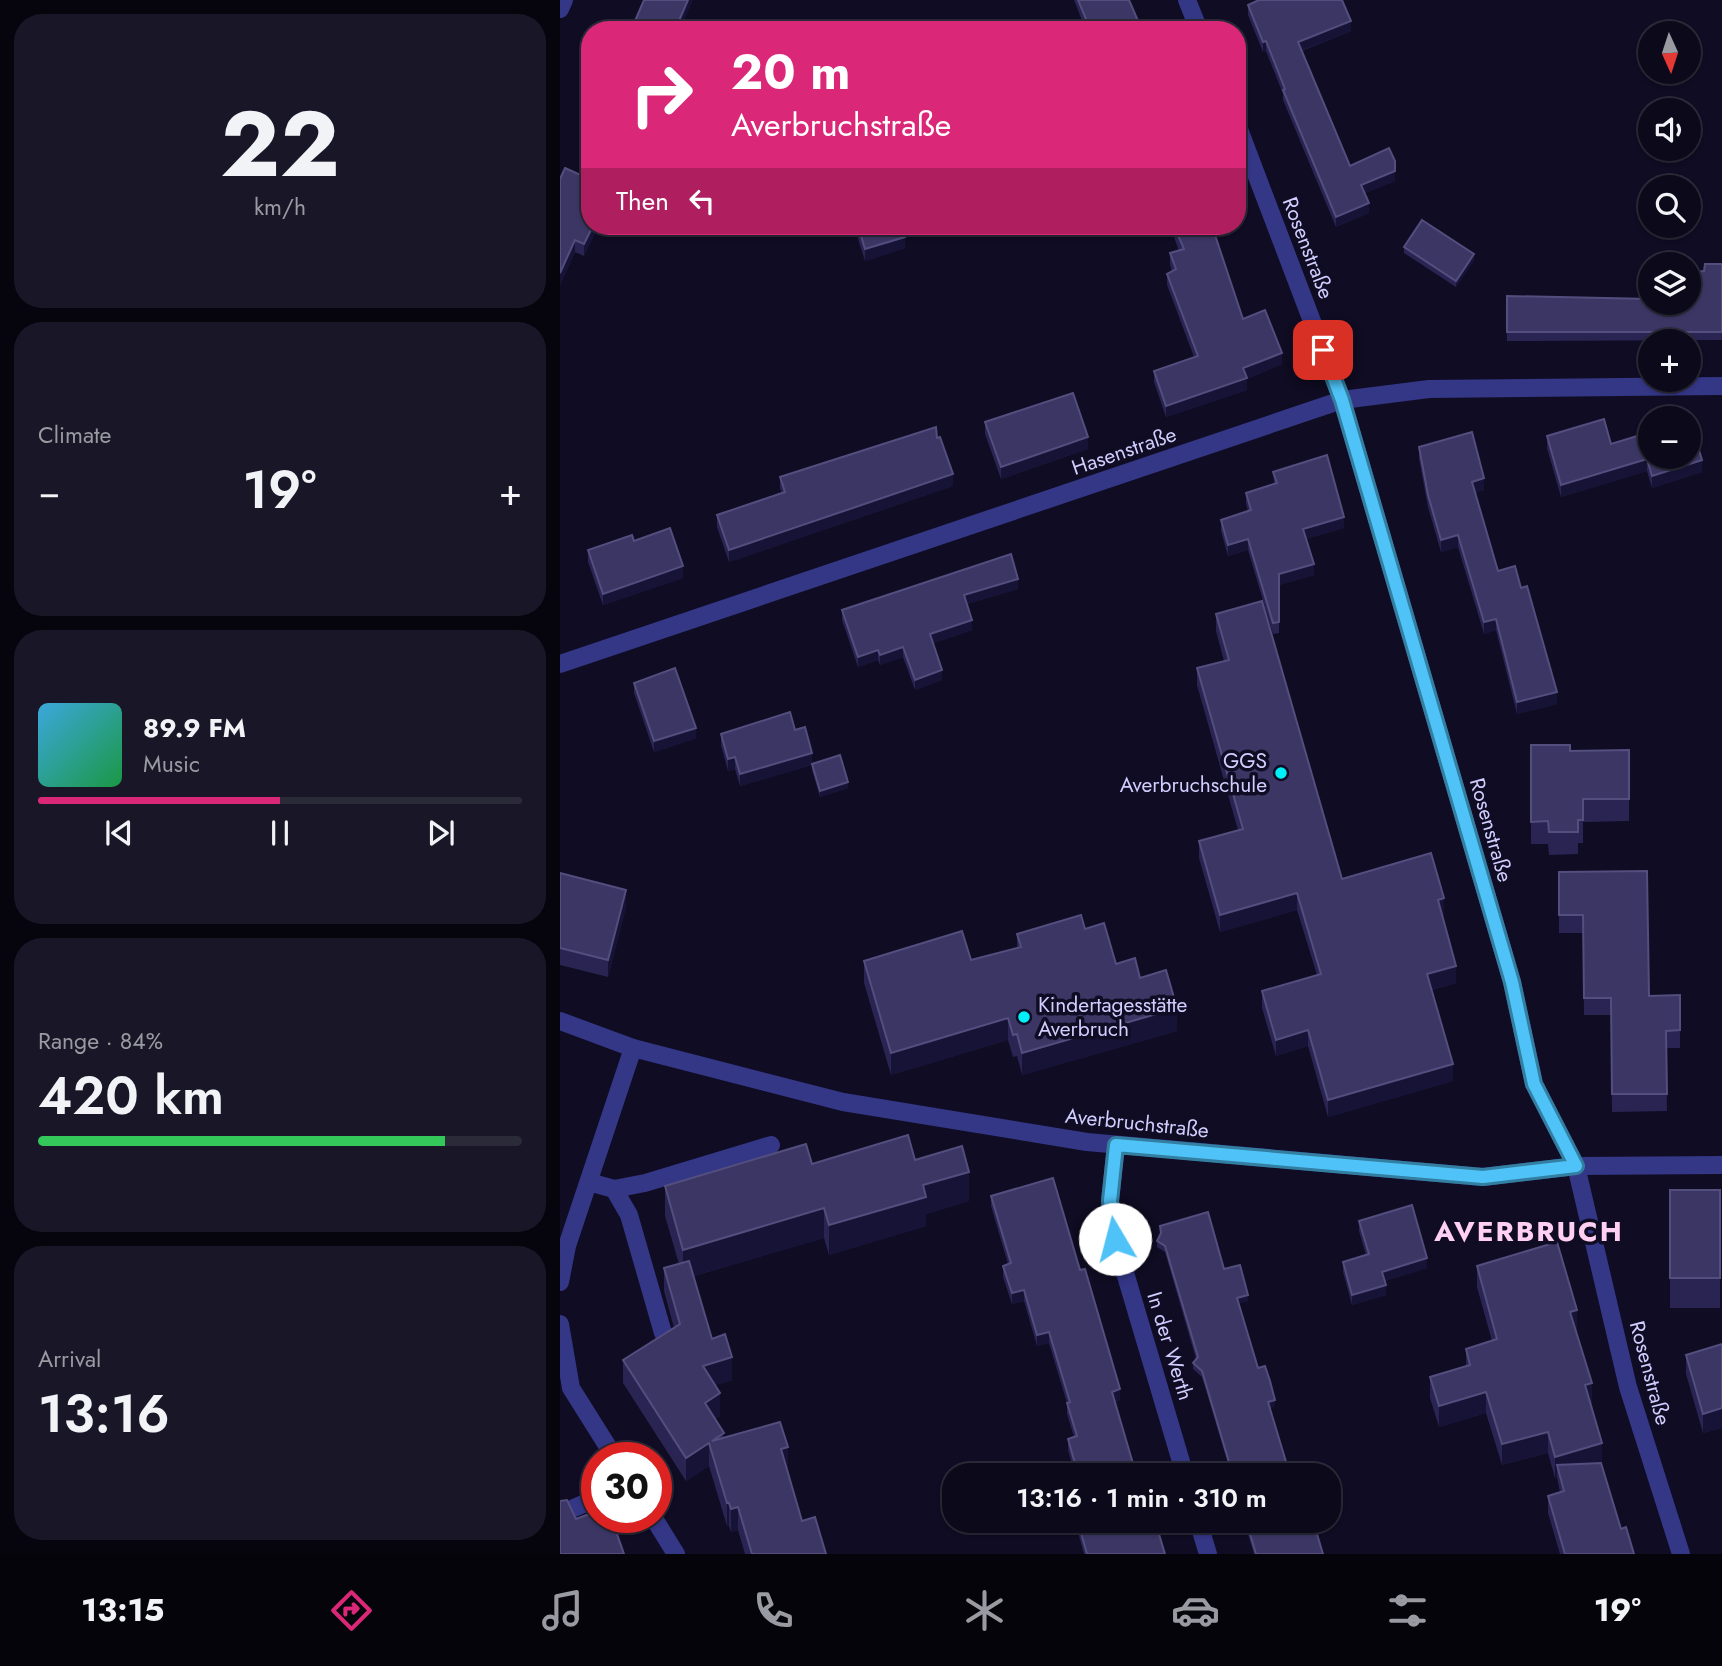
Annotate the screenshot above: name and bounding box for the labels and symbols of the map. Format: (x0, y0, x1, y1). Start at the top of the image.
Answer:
north arrow (1638, 21, 1701, 84)
street label: Rosenstraße (1275, 193, 1341, 304)
pin (1293, 320, 1353, 380)
street label: Hasenstraße (1068, 419, 1181, 483)
place label: GGS Averbruchschule (1120, 746, 1267, 800)
marker: GGS Averbruchschule (1273, 765, 1289, 781)
street label: Rosenstraße (1462, 774, 1520, 886)
place label: Kindertagesstätte Averbruch (1038, 990, 1187, 1044)
marker: Kindertagesstätte Averbruch (1016, 1009, 1032, 1025)
street label: Averbruchstraße (1064, 1101, 1211, 1145)
position arrow (1078, 1202, 1152, 1276)
district label: AVERBRUCH (1433, 1211, 1624, 1252)
street label: In der Werth (1139, 1288, 1201, 1404)
street label: Rosenstraße (1622, 1317, 1678, 1429)
speed limit sign: 30 (581, 1442, 672, 1533)

